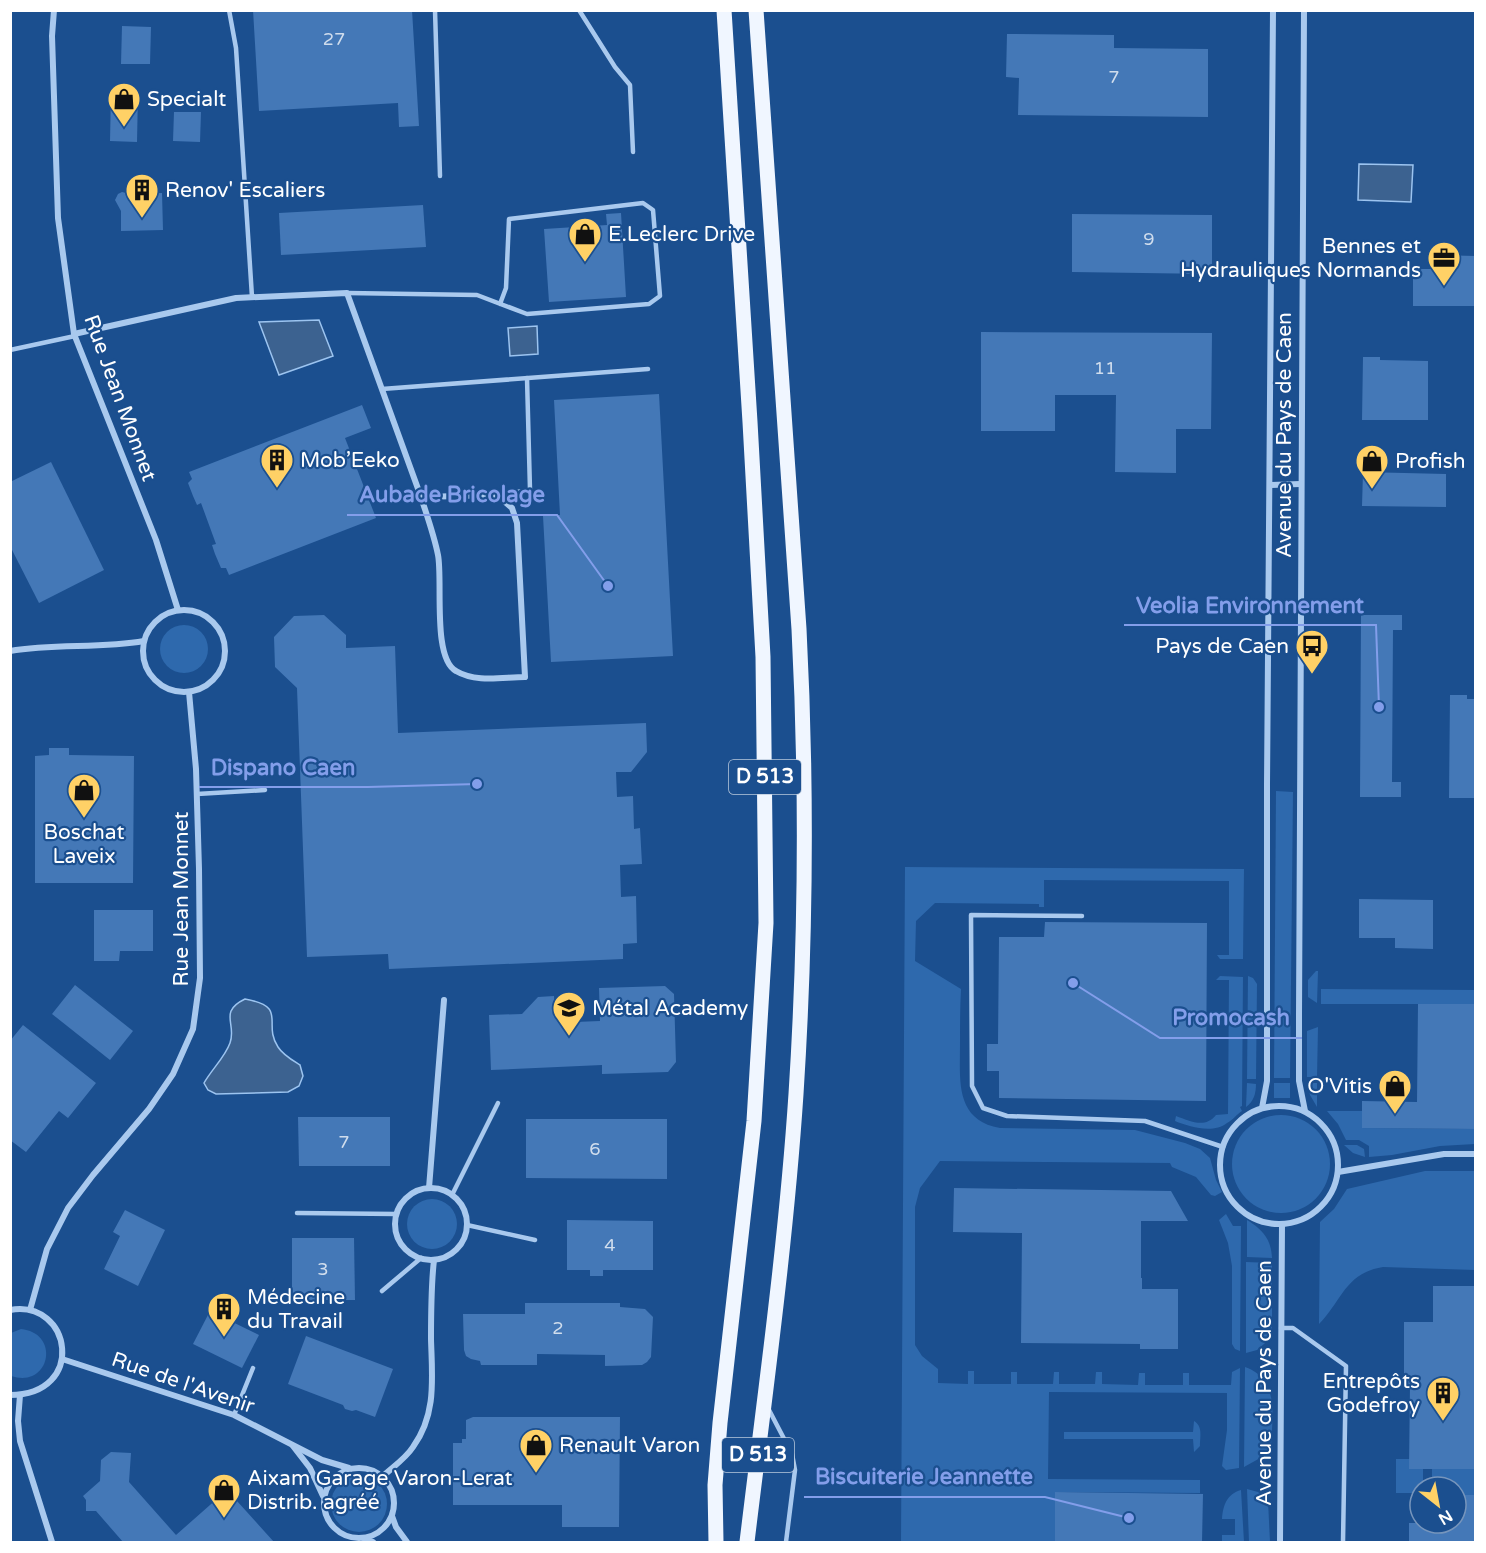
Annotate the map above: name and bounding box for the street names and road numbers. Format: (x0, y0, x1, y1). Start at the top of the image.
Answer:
street label: Rue Jean Monnet (78, 311, 162, 485)
street label: Avenue du Pays de Caen (1272, 312, 1297, 558)
road number: D 513 (729, 760, 801, 794)
street label: Rue Jean Monnet (169, 811, 194, 987)
street label: Avenue du Pays de Caen (1252, 1260, 1277, 1506)
street label: Rue de l'Avenir (108, 1347, 258, 1419)
road number: D 513 (722, 1438, 794, 1472)

